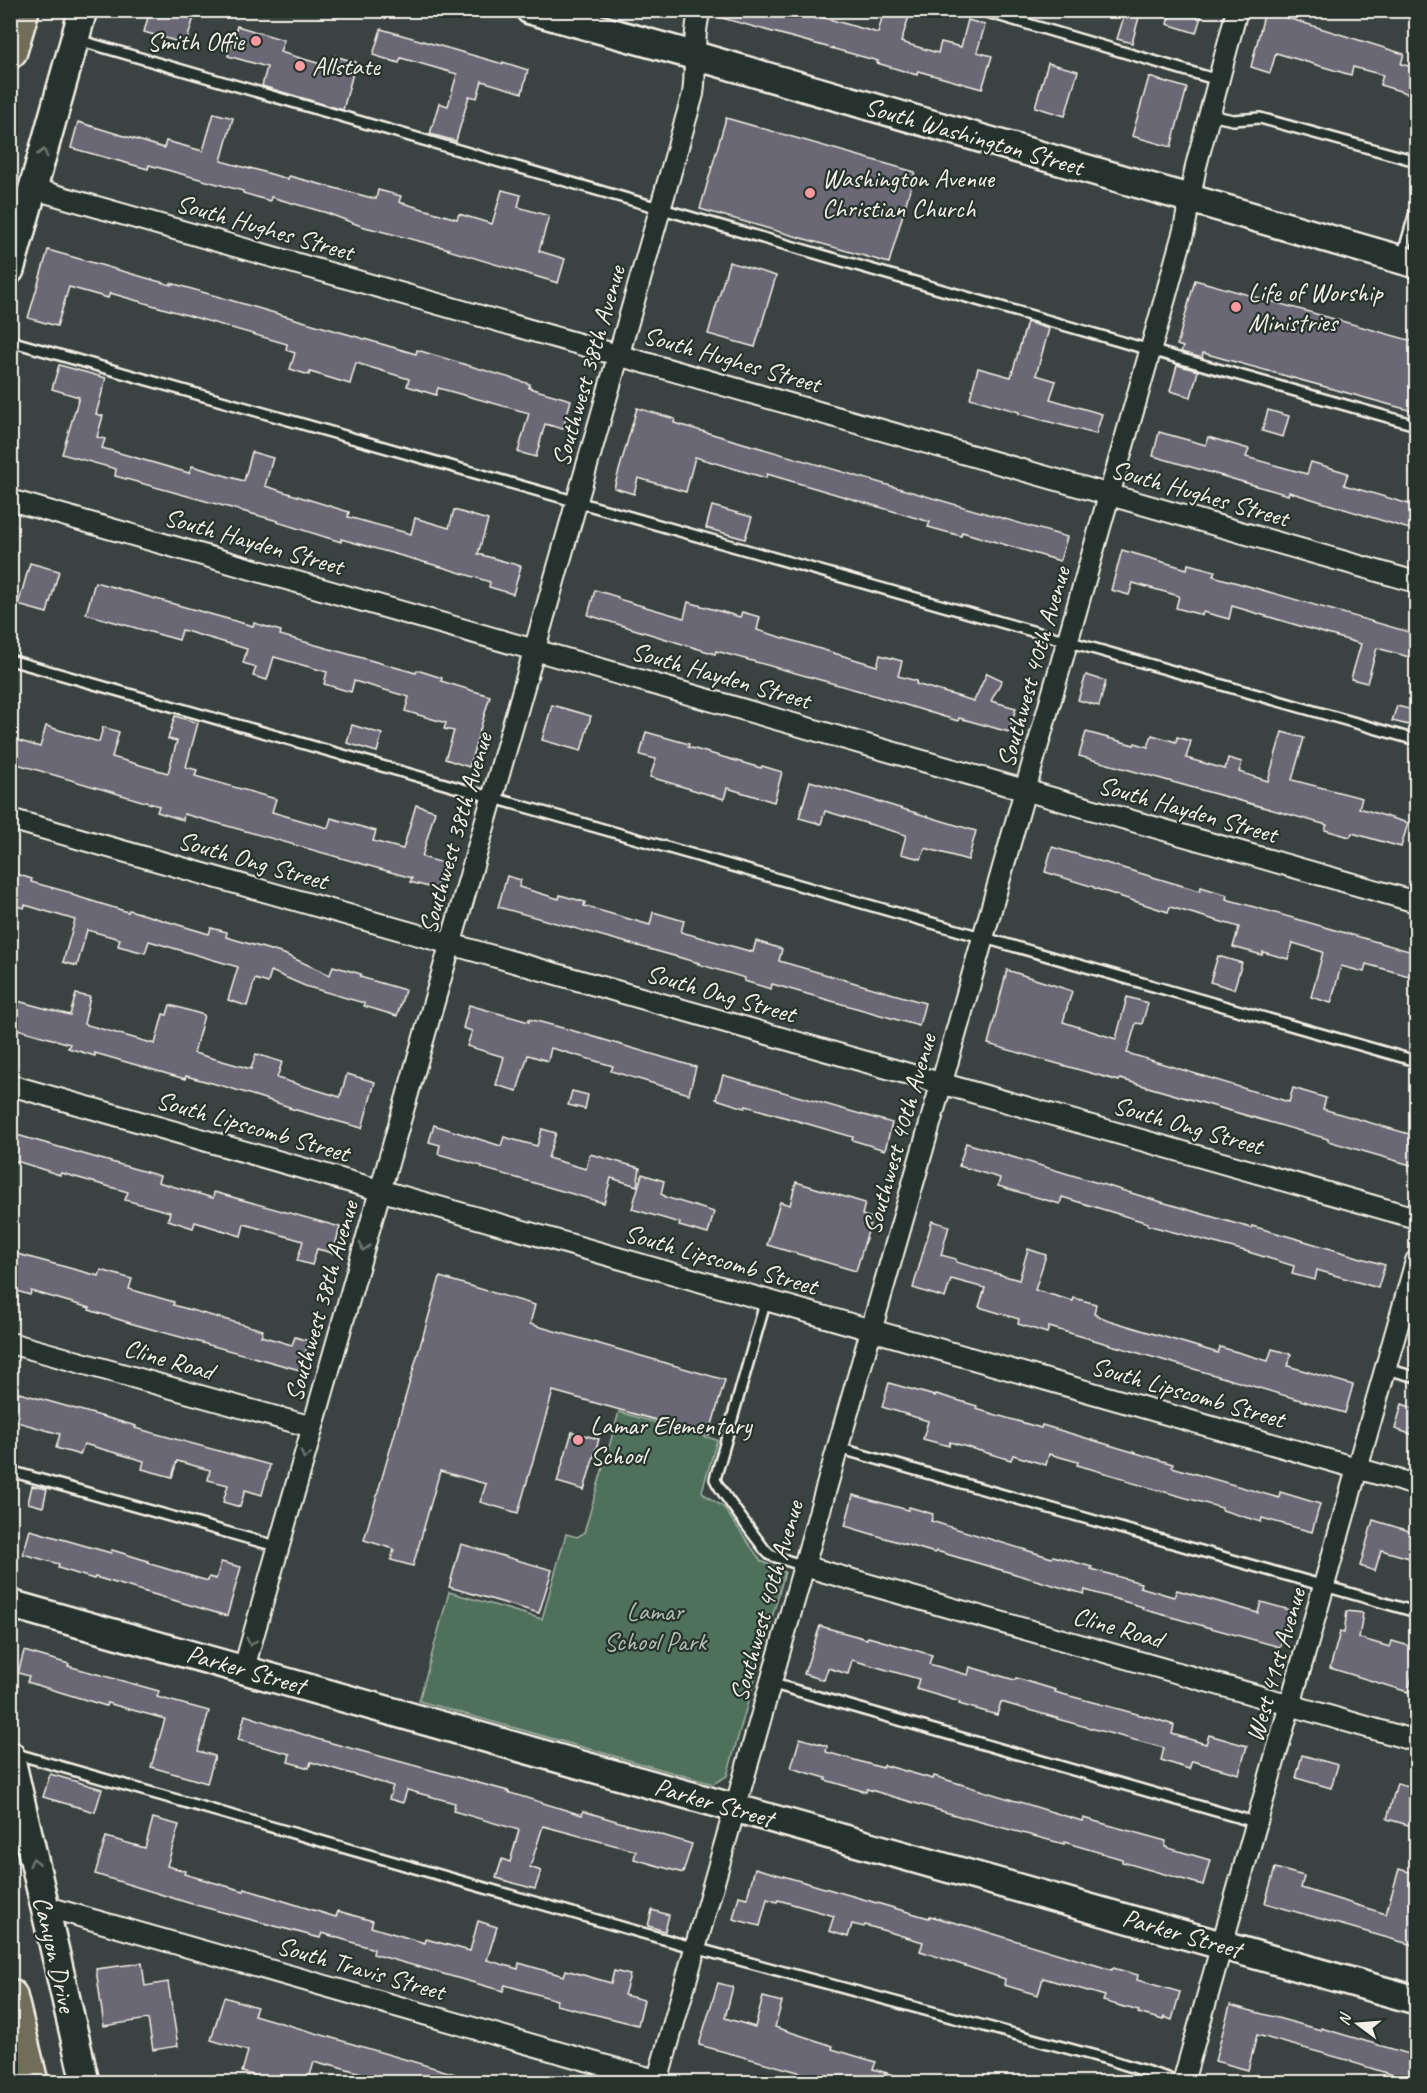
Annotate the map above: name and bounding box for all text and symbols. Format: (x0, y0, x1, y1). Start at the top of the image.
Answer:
place label: Smith Offie (147, 25, 246, 58)
marker: Smith Offie (249, 34, 263, 48)
place label: Allstate (312, 50, 381, 83)
marker: Allstate (293, 59, 307, 73)
street label: South Washington Street (861, 89, 1089, 184)
one-way arrow (36, 148, 49, 158)
place label: Washington Avenue Christian Church (822, 162, 996, 225)
street label: South Hughes Street (172, 186, 360, 269)
marker: Washington Avenue Christian Church (803, 186, 817, 200)
street label: Southwest 38th Avenue (544, 261, 633, 470)
place label: Life of Worship Ministries (1248, 276, 1385, 339)
marker: Life of Worship Ministries (1229, 300, 1243, 314)
street label: South Hughes Street (639, 318, 827, 401)
street label: South Hughes Street (1107, 452, 1295, 535)
street label: South Hayden Street (160, 500, 350, 583)
street label: Southwest 40th Avenue (989, 562, 1078, 771)
street label: South Hayden Street (627, 634, 817, 717)
street label: Southwest 38th Avenue (411, 728, 500, 937)
street label: South Hayden Street (1094, 768, 1284, 851)
street label: South Ong Street (174, 823, 334, 898)
street label: South Ong Street (642, 956, 802, 1031)
street label: Southwest 40th Avenue (855, 1029, 944, 1238)
street label: South Lipscomb Street (153, 1083, 355, 1170)
street label: South Ong Street (1109, 1088, 1269, 1163)
street label: Southwest 38th Avenue (277, 1196, 366, 1405)
street label: South Lipscomb Street (621, 1216, 823, 1303)
one-way arrow (359, 1241, 371, 1252)
street label: Cline Road (120, 1331, 221, 1389)
street label: South Lipscomb Street (1088, 1349, 1290, 1436)
place label: Lamar Elementary School (590, 1409, 754, 1472)
marker: Lamar Elementary School (571, 1433, 585, 1447)
one-way arrow (300, 1449, 312, 1459)
street label: Southwest 40th Avenue (722, 1496, 811, 1705)
street label: West 41st Avenue (1238, 1583, 1314, 1746)
park label: Lamar School Park (604, 1595, 708, 1658)
street label: Cline Road (1069, 1599, 1170, 1657)
one-way arrow (246, 1636, 258, 1647)
street label: Parker Street (183, 1637, 312, 1703)
street label: Parker Street (651, 1770, 780, 1836)
one-way arrow (28, 1857, 41, 1867)
street label: Canyon Drive (25, 1893, 84, 2018)
street label: Parker Street (1119, 1901, 1248, 1967)
street label: South Travis Street (273, 1929, 451, 2009)
north arrow (1328, 1994, 1388, 2054)
text: N (1334, 2010, 1356, 2028)

